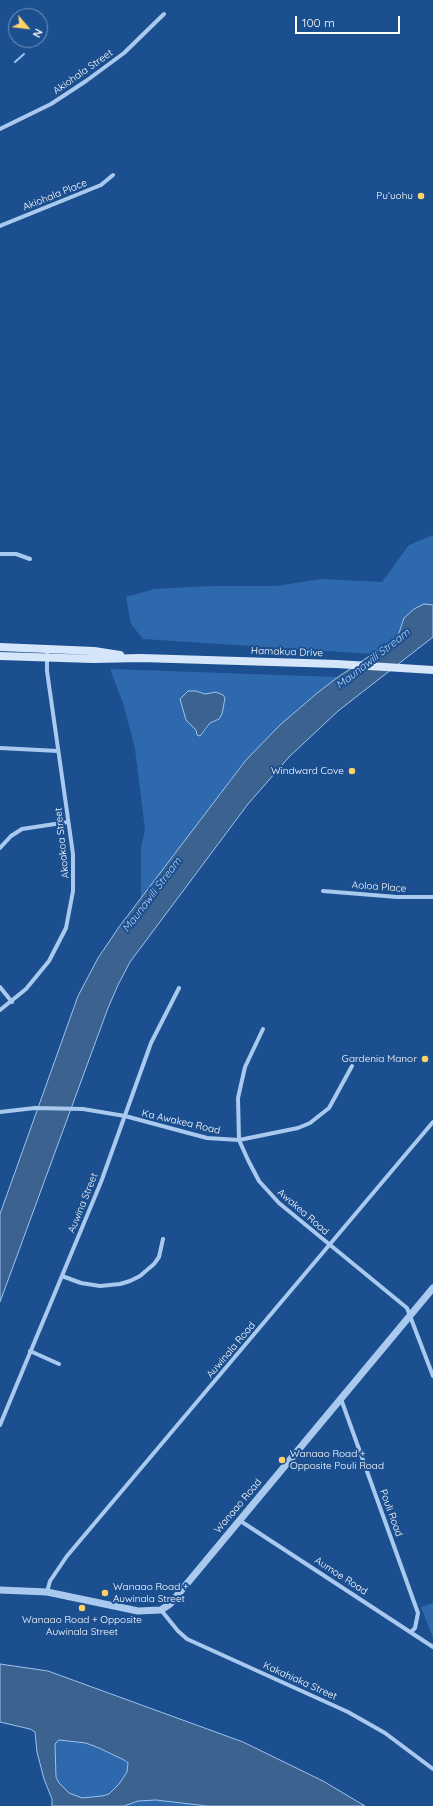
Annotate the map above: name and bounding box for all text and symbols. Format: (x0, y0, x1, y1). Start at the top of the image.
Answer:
north arrow (8, 8, 48, 48)
scale bar (297, 8, 402, 34)
text: 100 m (302, 15, 335, 30)
text: N (30, 26, 46, 40)
street label: Akiohala Street (51, 47, 115, 97)
street label: Akiohala Place (21, 177, 89, 213)
place label: Puʻuohu (376, 190, 413, 202)
marker: Puʻuohu (416, 191, 426, 201)
water label: Maunawili Stream (333, 626, 413, 692)
street label: Hamakua Drive (251, 645, 323, 659)
place label: Windward Cove (271, 765, 344, 777)
marker: Windward Cove (347, 766, 357, 776)
street label: Akoakoa Street (52, 807, 72, 879)
water label: Maunawili Stream (120, 855, 184, 935)
street label: Aoloa Place (351, 879, 407, 895)
place label: Gardenia Manor (342, 1053, 417, 1065)
marker: Gardenia Manor (420, 1054, 430, 1064)
street label: Ka Awakea Road (141, 1107, 221, 1137)
street label: Auwina Street (66, 1171, 100, 1235)
street label: Awakea Road (275, 1186, 331, 1238)
street label: Auwinala Road (204, 1320, 258, 1380)
place label: Wanaao Road + Opposite Pouli Road (290, 1448, 384, 1472)
marker: Wanaao Road + Opposite Pouli Road (277, 1455, 287, 1465)
street label: Wanaao Road (212, 1476, 264, 1536)
street label: Pouli Road (377, 1488, 405, 1538)
street label: Aumoe Road (312, 1555, 370, 1597)
place label: Wanaao Road + Auwinala Street (113, 1581, 189, 1604)
marker: Wanaao Road + Auwinala Street (100, 1588, 110, 1598)
marker: Wanaao Road + Opposite Auwinala Street (77, 1603, 87, 1613)
place label: Wanaao Road + Opposite Auwinala Street (22, 1614, 142, 1638)
street label: Kakahiaka Street (261, 1659, 339, 1703)

